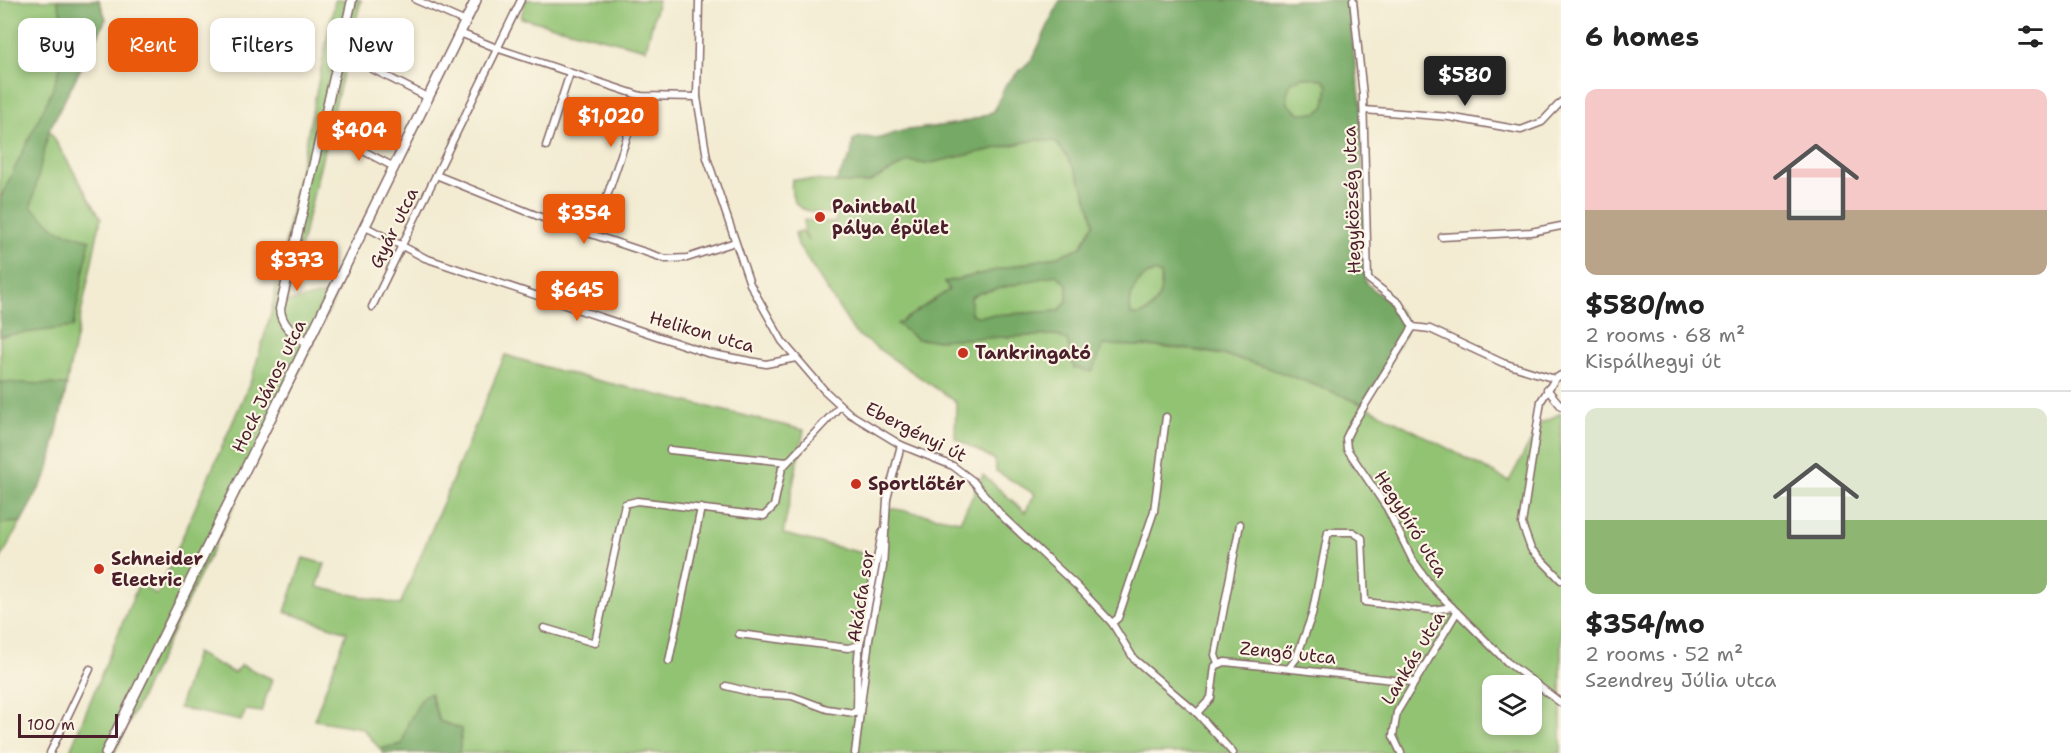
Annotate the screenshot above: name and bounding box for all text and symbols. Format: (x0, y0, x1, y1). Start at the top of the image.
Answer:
chip: Buy (18, 18, 96, 72)
chip: Rent (108, 18, 198, 72)
chip: Filters (210, 18, 315, 72)
chip: New (327, 18, 414, 72)
text: 6 homes (1585, 19, 1699, 54)
icon: filters (2014, 20, 2047, 53)
pin: $580 (1429, 56, 1501, 107)
text: $580 (1438, 62, 1492, 88)
pin: $1,020 (562, 97, 660, 148)
text: $1,020 (577, 103, 645, 129)
pin: $404 (323, 111, 395, 162)
text: $404 (331, 117, 387, 143)
street label: Hegyközség utca (1337, 126, 1367, 274)
icon: home (1762, 128, 1870, 236)
street label: Gyár utca (364, 184, 424, 272)
pin: $354 (548, 194, 620, 245)
place label: Paintball pálya épület (832, 195, 949, 240)
text: $354 (557, 200, 611, 226)
marker: Paintball pálya épület (813, 210, 827, 224)
pin: $373 (261, 241, 333, 292)
text: $373 (270, 247, 324, 273)
pin: $645 (541, 271, 613, 322)
text: $645 (550, 277, 604, 303)
text: $580/mo (1585, 287, 1705, 322)
street label: Helikon utca (647, 306, 757, 358)
street label: Hock János utca (226, 315, 312, 457)
text: 2 rooms · 68 m² (1585, 322, 1745, 348)
place label: Tankringató (975, 341, 1091, 365)
marker: Tankringató (956, 346, 970, 360)
text: Kispálhegyi út (1585, 348, 1722, 374)
street label: Ebergényi út (861, 396, 971, 468)
icon: home (1762, 447, 1870, 555)
street label: Hegybíró utca (1369, 466, 1453, 582)
place label: Sportlőtér (868, 472, 966, 496)
marker: Sportlőtér (849, 477, 863, 491)
place label: Schneider Electric (111, 547, 203, 592)
street label: Akácfa sor (842, 548, 880, 644)
marker: Schneider Electric (92, 562, 106, 576)
text: $354/mo (1585, 606, 1705, 641)
street label: Lankás utca (1376, 607, 1450, 709)
street label: Zengő utca (1239, 636, 1337, 670)
text: 2 rooms · 52 m² (1585, 641, 1743, 667)
text: Szendrey Júlia utca (1585, 667, 1776, 693)
map controls (1482, 675, 1542, 735)
button: layers (1482, 675, 1542, 735)
scale bar (18, 711, 118, 738)
text: 100 m (27, 714, 75, 735)

